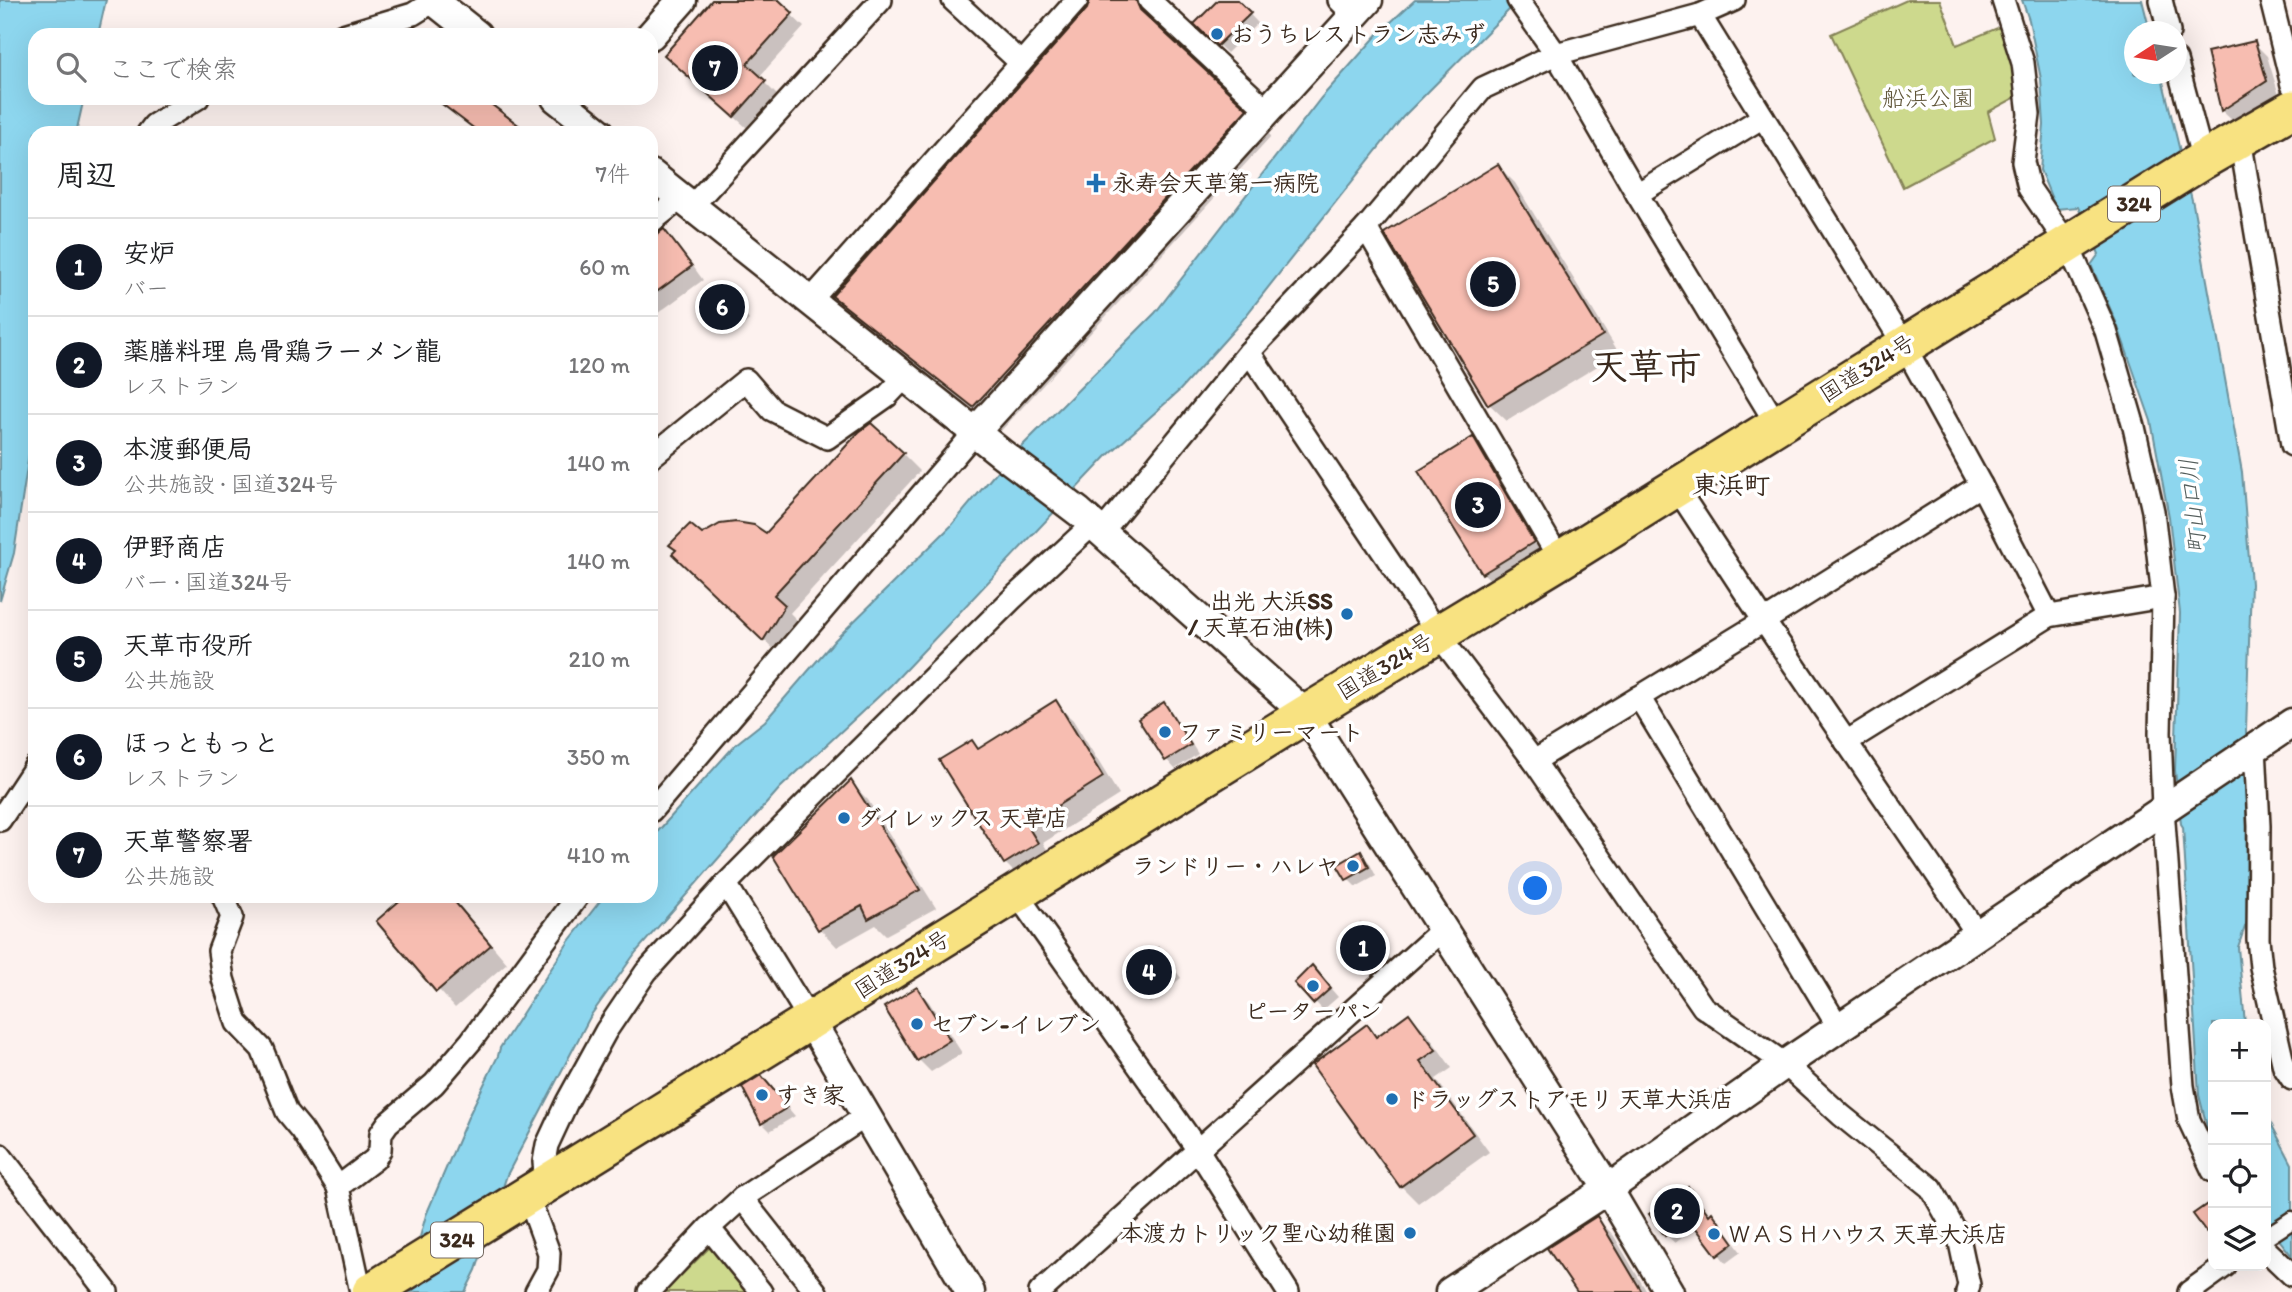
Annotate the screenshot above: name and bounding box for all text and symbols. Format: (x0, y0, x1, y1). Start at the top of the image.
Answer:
place label: おうちレストラン志みず (1231, 20, 1485, 48)
north arrow (2124, 21, 2187, 84)
marker: おうちレストラン志みず (1209, 26, 1225, 42)
search box (28, 28, 658, 105)
pin: 7 (692, 42, 738, 94)
icon: search (52, 48, 90, 86)
text: ここで検索 (108, 53, 238, 85)
park label: 船浜公園 (1882, 84, 1974, 112)
text: 周辺 (56, 156, 116, 193)
text: 7件 (596, 160, 630, 188)
place label: 永寿会天草第一病院 (1112, 169, 1319, 197)
marker: 永寿会天草第一病院 (1086, 173, 1106, 193)
road number: 324 (2108, 186, 2160, 222)
text: 安炉 (123, 237, 175, 269)
text: 1 (74, 253, 84, 281)
text: 60 m (579, 253, 630, 281)
pin: 5 (1470, 258, 1516, 310)
text: バー (123, 274, 169, 302)
pin: 6 (699, 281, 745, 333)
street label: 国道324号 (1814, 328, 1920, 408)
text: 薬膳料理 烏骨鶏ラーメン龍 (123, 335, 441, 367)
district label: 天草市 (1591, 344, 1702, 388)
text: 2 (73, 351, 85, 379)
text: 120 m (569, 351, 630, 379)
text: レストラン (123, 372, 240, 400)
text: 本渡郵便局 (123, 433, 253, 465)
text: 3 (73, 449, 85, 477)
text: 140 m (567, 449, 630, 477)
water label: 町山口川 (2173, 457, 2212, 555)
district label: 東浜町 (1692, 469, 1770, 501)
text: 公共施設 · 国道324号 (123, 470, 338, 498)
pin: 3 (1455, 479, 1501, 531)
text: 伊野商店 (123, 531, 227, 563)
text: 4 (72, 547, 86, 575)
text: 140 m (567, 547, 630, 575)
text: バー · 国道324号 (123, 568, 292, 596)
place label: 出光 大浜SS / 天草石油(株) (1187, 587, 1333, 641)
marker: 出光 大浜SS / 天草石油(株) (1339, 606, 1355, 622)
street label: 国道324号 (1332, 626, 1438, 706)
text: 天草市役所 (123, 629, 253, 661)
text: 5 (73, 645, 85, 673)
text: 210 m (569, 645, 630, 673)
text: 公共施設 (123, 666, 215, 694)
place label: ファミリーマート (1179, 718, 1364, 746)
marker: ファミリーマート (1157, 724, 1173, 740)
text: ほっともっと (123, 727, 279, 759)
text: 6 (73, 743, 85, 771)
text: 350 m (567, 743, 630, 771)
text: レストラン (123, 764, 240, 792)
place label: ダイレックス 天草店 (858, 804, 1068, 832)
marker: ダイレックス 天草店 (836, 810, 852, 826)
text: 天草警察署 (123, 825, 253, 857)
text: 7 (73, 841, 85, 869)
text: 410 m (567, 841, 630, 869)
place label: ランドリー・ハレヤ (1132, 852, 1339, 880)
marker: ランドリー・ハレヤ (1345, 858, 1361, 874)
text: 公共施設 (123, 862, 215, 890)
your location (1518, 871, 1552, 905)
pin: 1 (1340, 922, 1386, 974)
street label: 国道324号 (849, 924, 955, 1004)
pin: 4 (1126, 946, 1172, 998)
marker: ピーターパン (1305, 978, 1321, 994)
place label: ピーターパン (1244, 997, 1382, 1025)
place label: セブン-イレブン (931, 1010, 1101, 1038)
marker: セブン-イレブン (909, 1016, 925, 1032)
map controls (2208, 1019, 2271, 1271)
button: + (2208, 1019, 2271, 1082)
place label: すき家 (776, 1081, 845, 1109)
button: − (2208, 1082, 2271, 1145)
place label: ドラッグストアモリ 天草大浜店 (1406, 1085, 1734, 1113)
marker: すき家 (754, 1087, 770, 1103)
marker: ドラッグストアモリ 天草大浜店 (1384, 1091, 1400, 1107)
button: locate (2208, 1145, 2271, 1208)
pin: 2 (1654, 1185, 1700, 1237)
button: layers (2208, 1208, 2271, 1271)
place label: 本渡カトリック聖心幼稚園 (1120, 1219, 1396, 1247)
place label: ＷＡＳＨハウス 天草大浜店 (1728, 1220, 2008, 1248)
road number: 324 (431, 1222, 483, 1258)
marker: 本渡カトリック聖心幼稚園 (1402, 1225, 1418, 1241)
marker: ＷＡＳＨハウス 天草大浜店 (1706, 1226, 1722, 1242)

